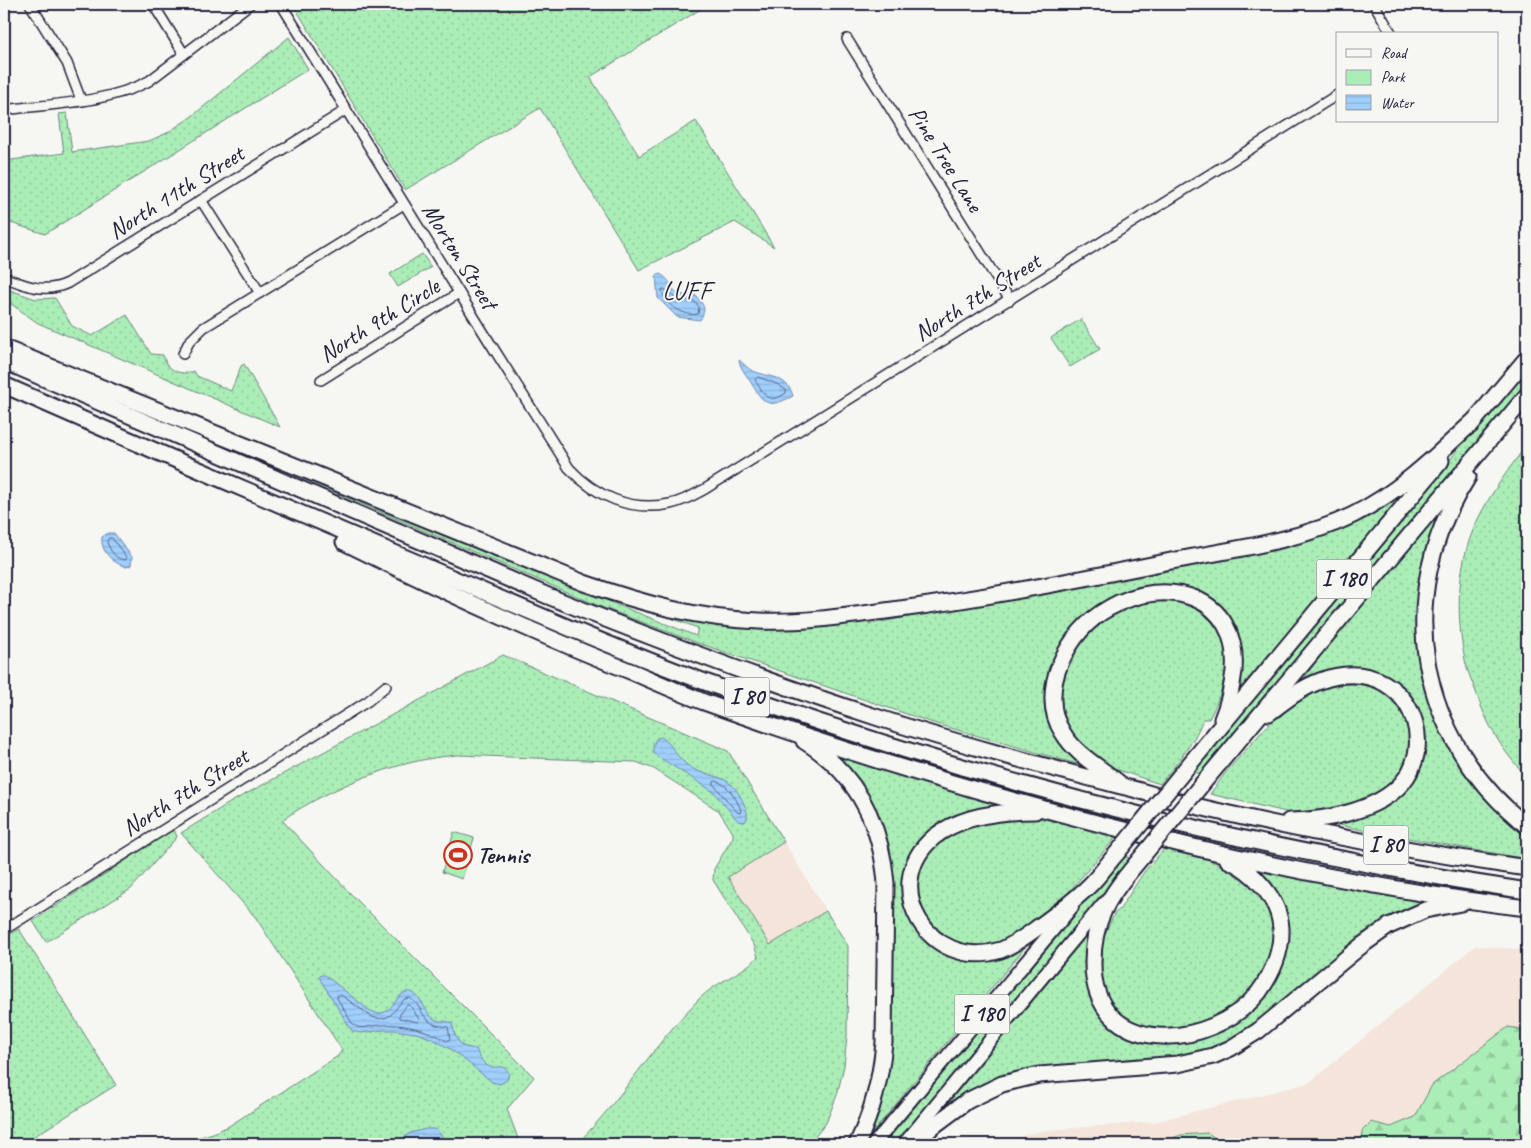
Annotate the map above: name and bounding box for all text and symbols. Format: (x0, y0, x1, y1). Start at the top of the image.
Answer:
legend (1336, 32, 1498, 122)
text: Road (1381, 44, 1408, 63)
text: Park (1381, 68, 1406, 87)
text: Water (1381, 94, 1415, 113)
street label: Pine Tree Lane (902, 101, 991, 219)
street label: North 11th Street (103, 137, 251, 246)
street label: Morton Street (416, 197, 506, 317)
street label: North 7th Street (908, 245, 1047, 348)
street label: North 9th Circle (313, 270, 447, 369)
district label: LUFF (662, 275, 716, 307)
road number: I 180 (1316, 560, 1372, 598)
road number: I 80 (724, 678, 770, 716)
street label: North 7th Street (116, 740, 255, 843)
road number: I 80 (1364, 826, 1408, 864)
sports icon: Tennis (443, 840, 473, 870)
place label: Tennis (477, 840, 532, 870)
road number: I 180 (954, 994, 1010, 1034)

